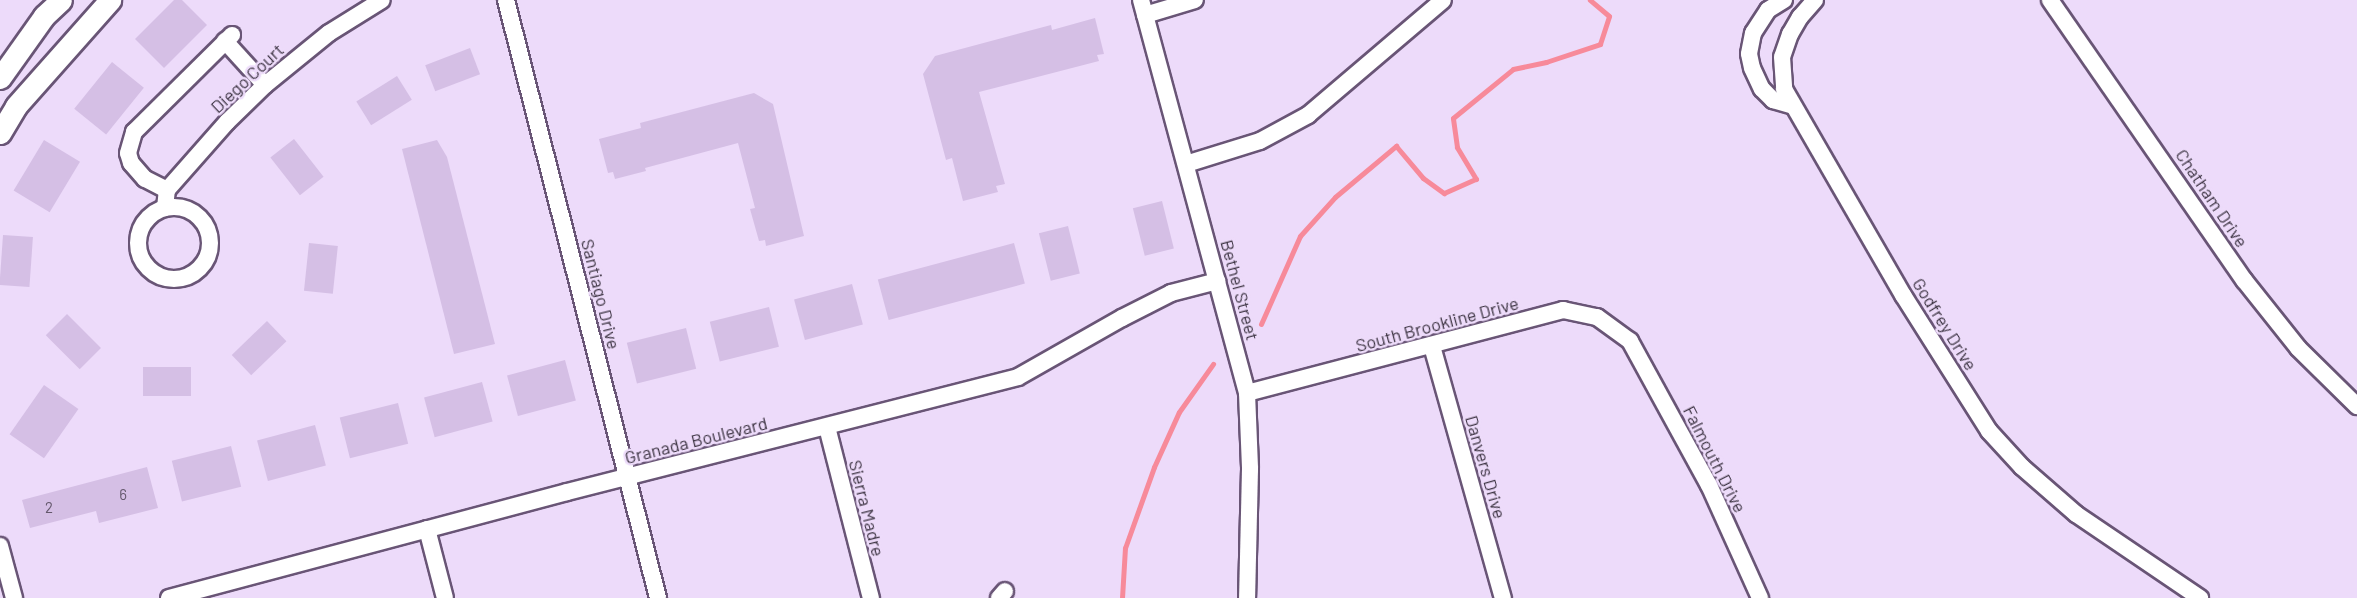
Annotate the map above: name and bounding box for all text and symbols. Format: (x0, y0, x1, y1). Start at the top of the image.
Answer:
street label: Diego Court (206, 39, 288, 117)
street label: Chatham Drive (2171, 145, 2253, 251)
street label: Santiago Drive (577, 237, 625, 351)
street label: Bethel Street (1216, 237, 1264, 343)
street label: Godfrey Drive (1908, 274, 1982, 374)
street label: South Brookline Drive (1353, 292, 1521, 356)
street label: Falmouth Drive (1679, 402, 1751, 516)
street label: Granada Boulevard (622, 412, 770, 468)
street label: Danvers Drive (1461, 413, 1511, 521)
street label: Sierra Madre (845, 458, 889, 558)
house number: 6 (119, 486, 127, 504)
house number: 2 (45, 499, 53, 517)

